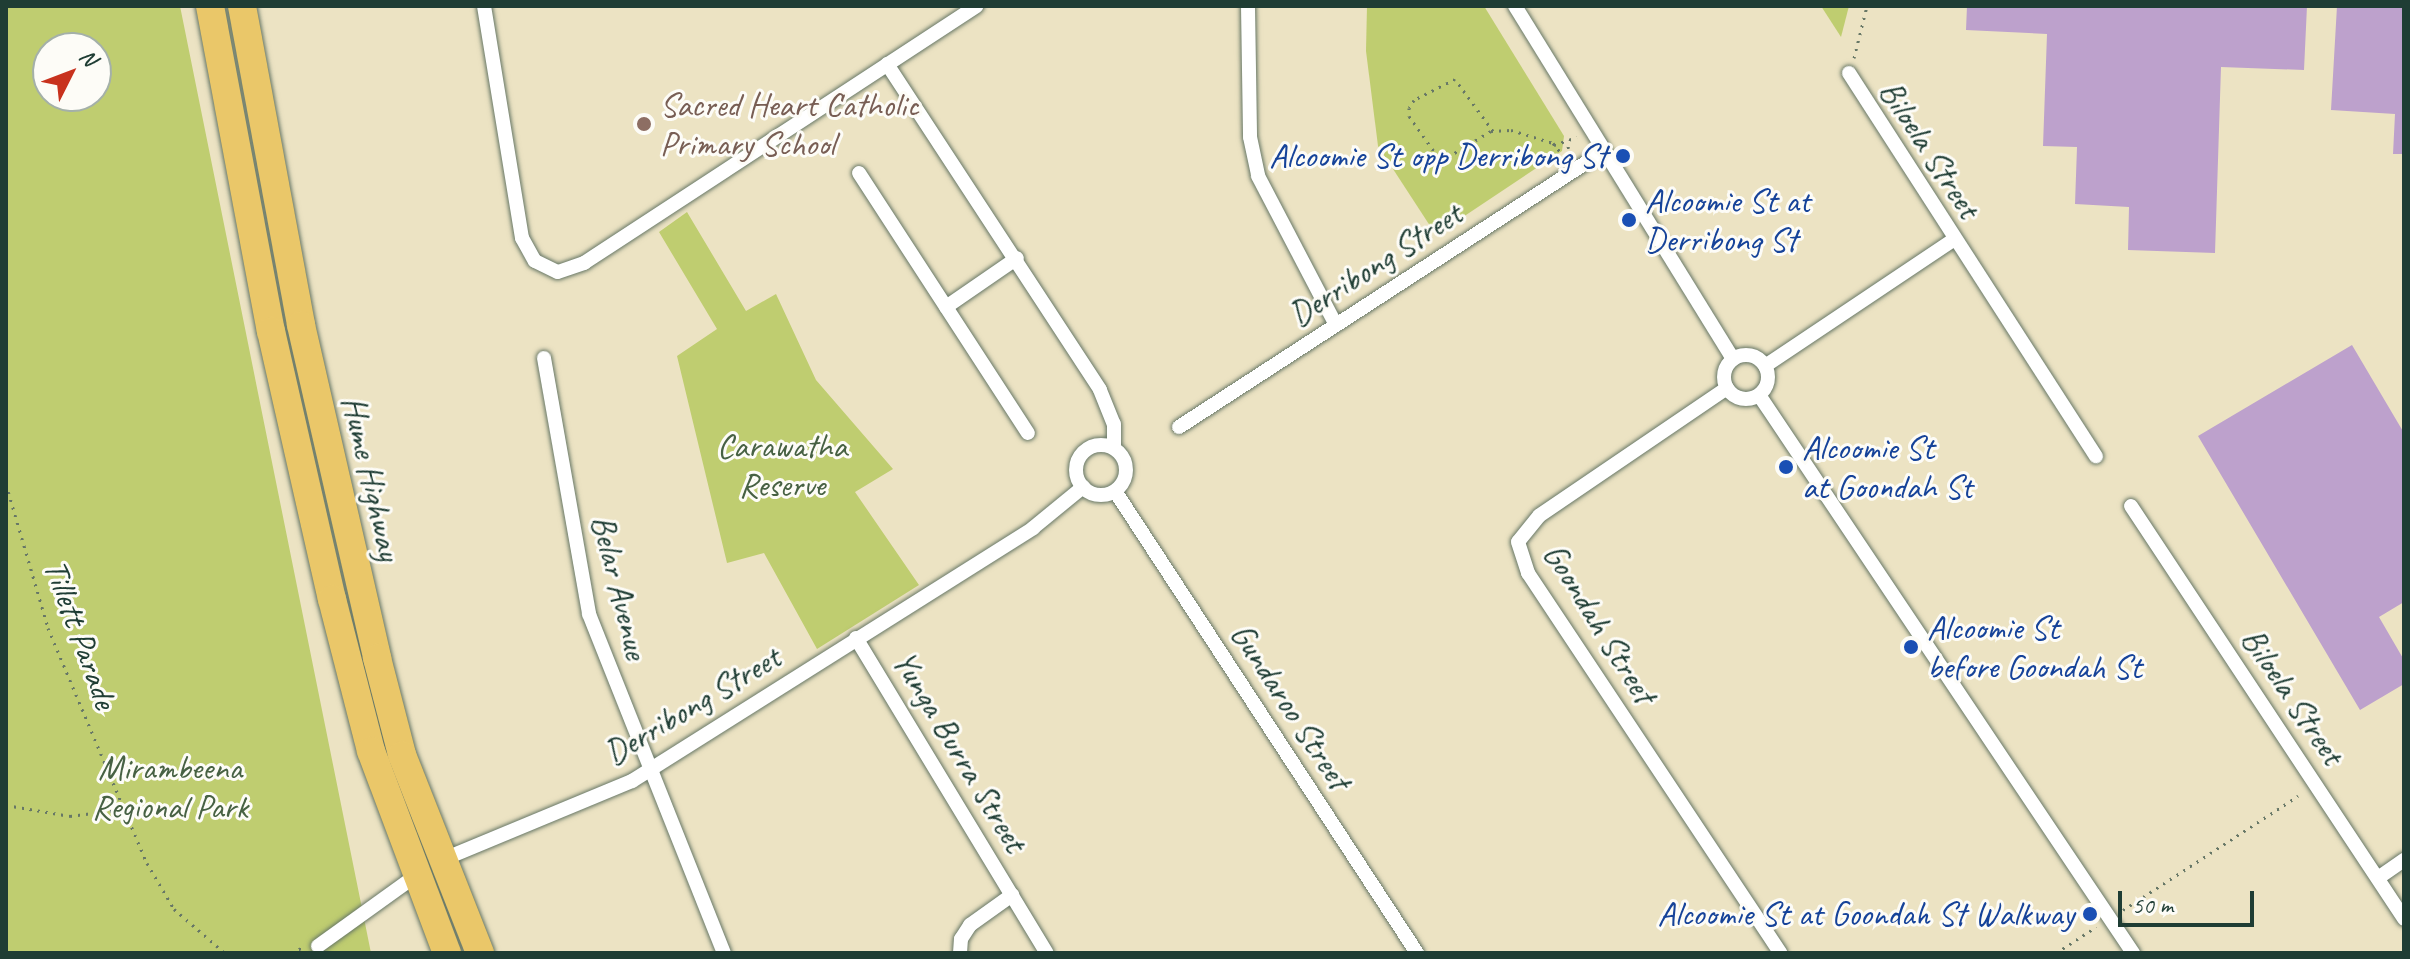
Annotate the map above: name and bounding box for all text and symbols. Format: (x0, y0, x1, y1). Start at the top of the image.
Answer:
north arrow (32, 32, 112, 112)
text: N (73, 43, 103, 72)
street label: Biloela Street (1870, 72, 1990, 226)
place label: Sacred Heart Catholic Primary School (660, 84, 917, 164)
marker: Sacred Heart Catholic Primary School (635, 115, 653, 133)
place label: Alcoomie St opp Derribong St (1268, 136, 1607, 176)
marker: Alcoomie St opp Derribong St (1614, 147, 1632, 165)
place label: Alcoomie St at Derribong St (1645, 180, 1811, 260)
street label: Derribong Street (1281, 193, 1469, 335)
marker: Alcoomie St at Derribong St (1620, 211, 1638, 229)
street label: Hume Highway (333, 392, 411, 564)
park label: Carawatha Reserve (717, 425, 847, 504)
place label: Alcoomie St at Goondah St (1802, 427, 1972, 506)
marker: Alcoomie St at Goondah St (1777, 458, 1795, 476)
street label: Belar Avenue (582, 511, 658, 663)
street label: Goondah Street (1535, 535, 1665, 711)
street label: Tillett Parade (35, 554, 127, 714)
place label: Alcoomie St before Goondah St (1927, 607, 2142, 686)
street label: Gundaroo Street (1222, 615, 1360, 797)
street label: Biloela Street (2232, 620, 2354, 772)
street label: Derribong Street (596, 636, 788, 774)
marker: Alcoomie St before Goondah St (1902, 638, 1920, 656)
street label: Yunga Burra Street (884, 643, 1036, 859)
park label: Mirambeena Regional Park (91, 747, 249, 826)
scale bar (2122, 875, 2258, 925)
text: 50 m (2132, 890, 2173, 920)
place label: Alcoomie St at Goondah St Walkway (1656, 894, 2074, 934)
marker: Alcoomie St at Goondah St Walkway (2081, 905, 2099, 923)

